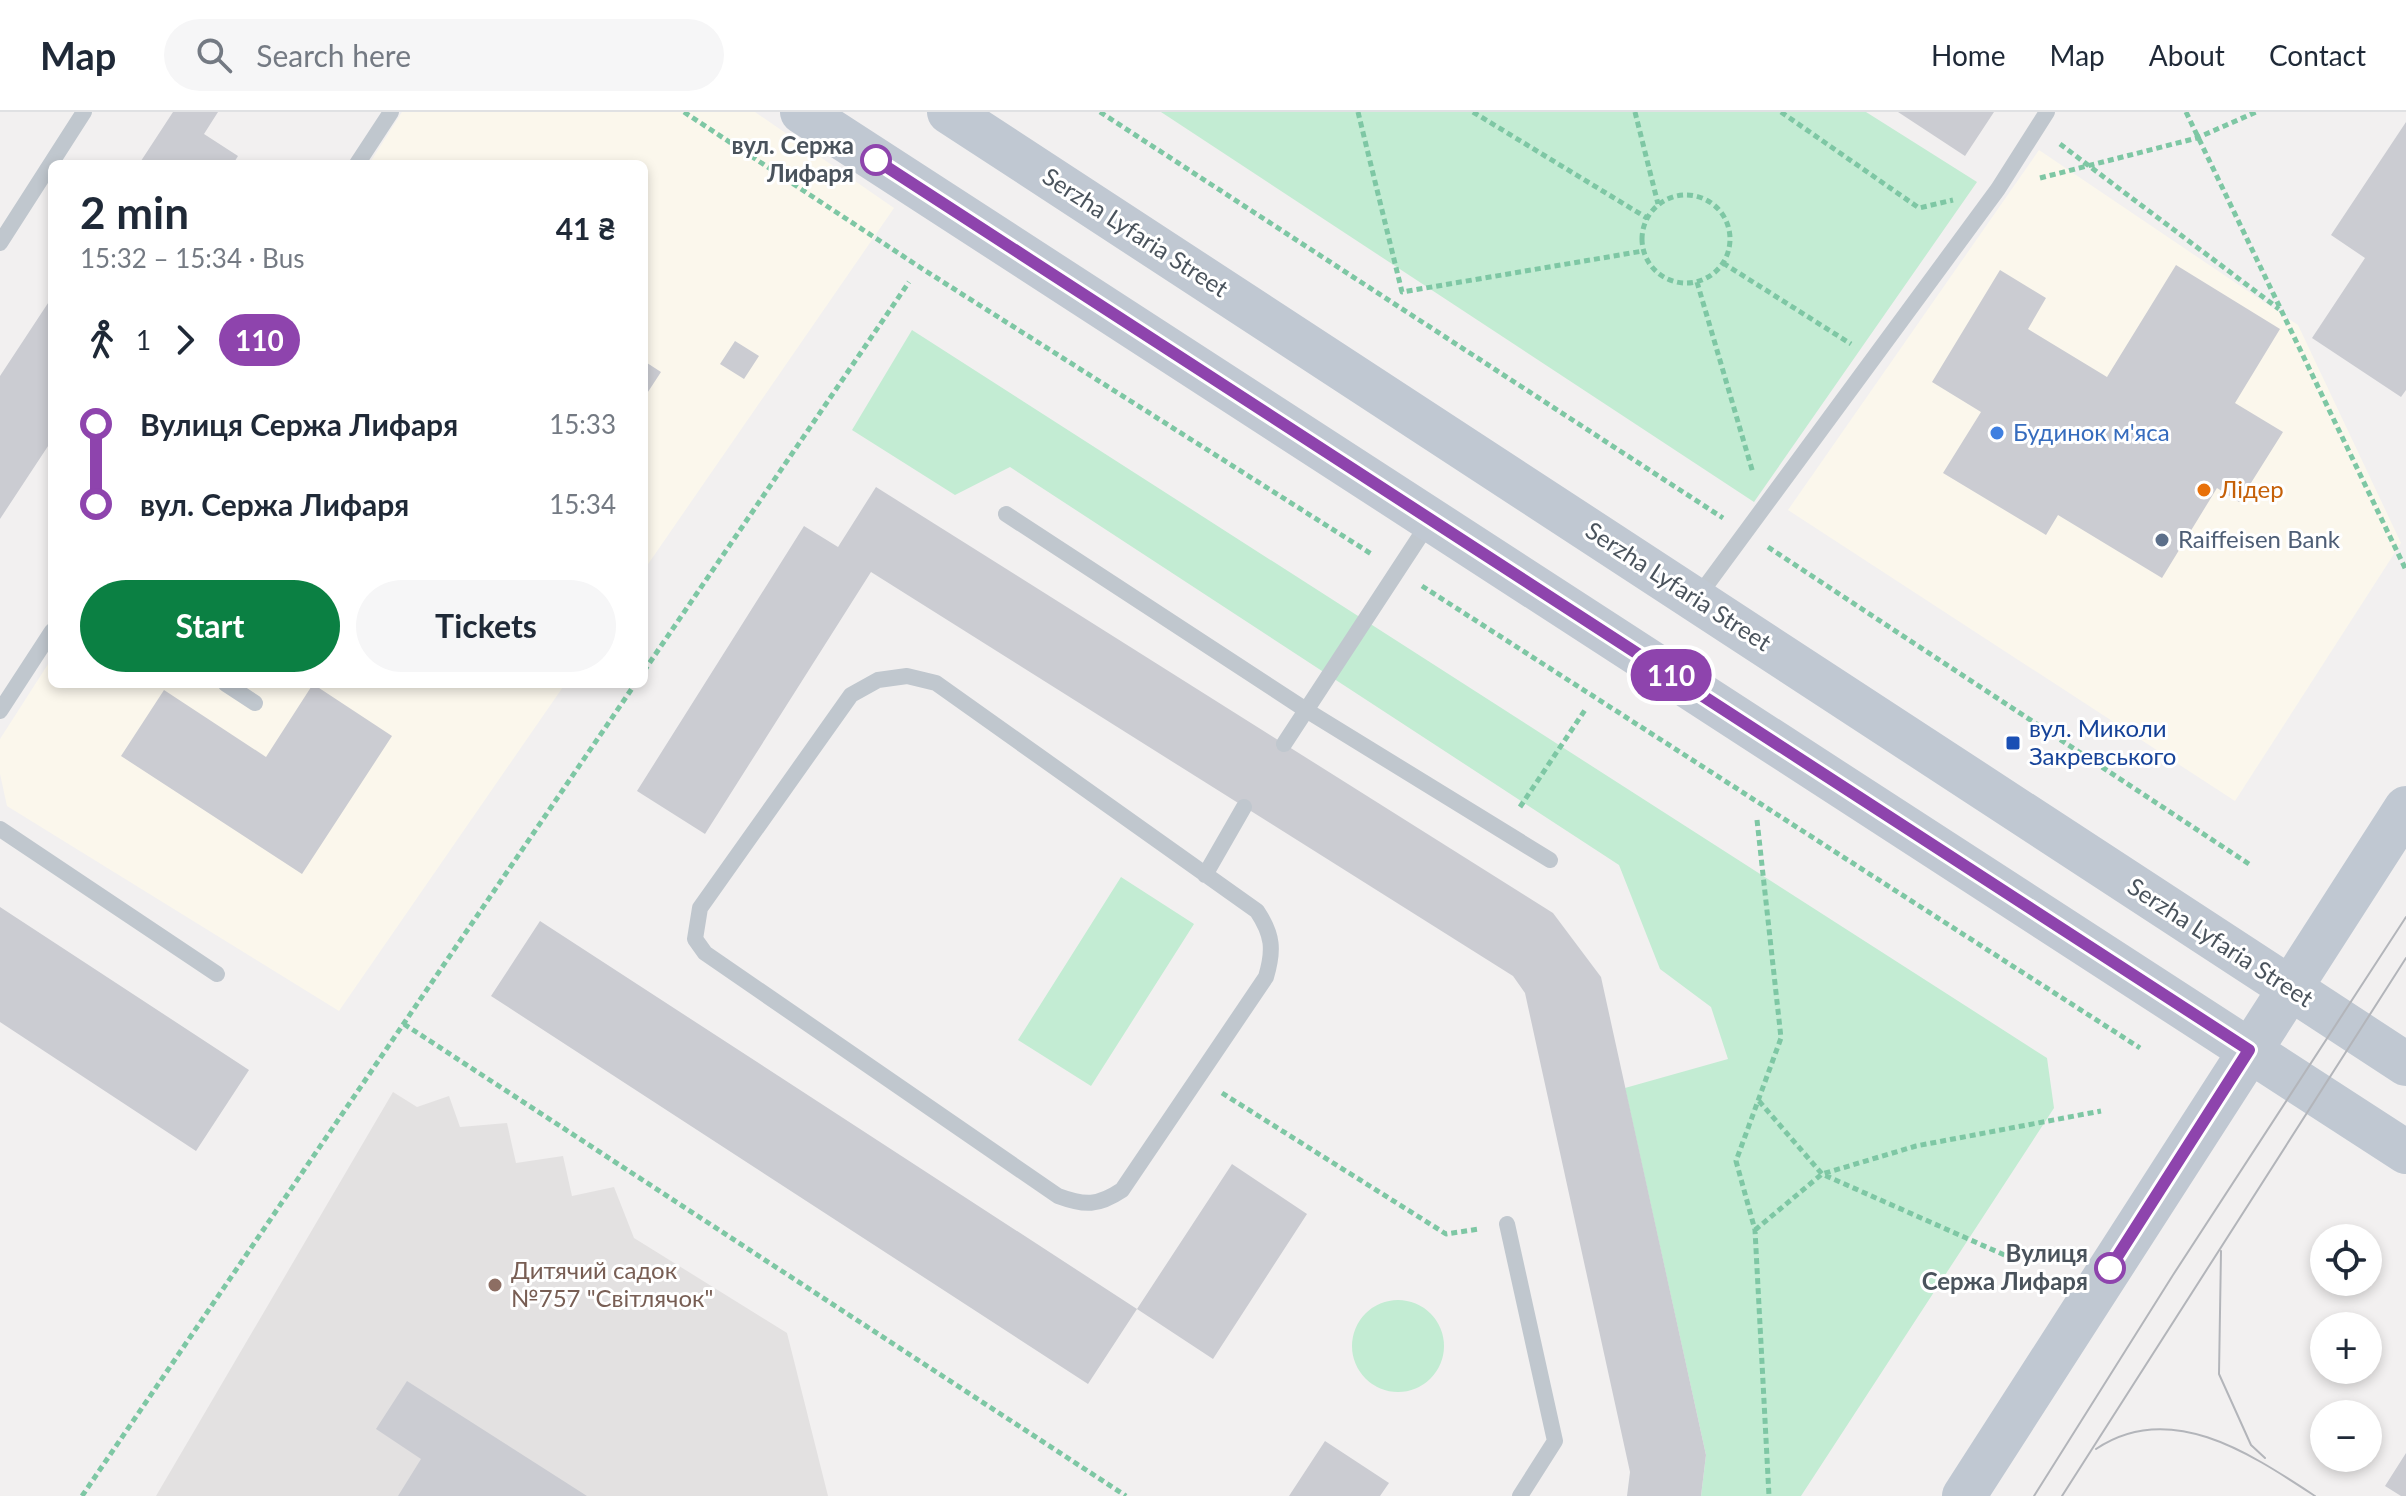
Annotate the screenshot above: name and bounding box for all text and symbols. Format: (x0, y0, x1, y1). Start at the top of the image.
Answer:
search box (164, 19, 724, 91)
text: Map (40, 32, 116, 78)
icon: search (192, 33, 236, 77)
text: Search here (256, 37, 411, 73)
text: Home (1931, 38, 2006, 72)
text: Map (2050, 38, 2105, 72)
text: About (2149, 38, 2225, 72)
text: Contact (2269, 38, 2366, 72)
place label: вул. Сержа Лифаря (732, 130, 854, 187)
marker: вул. Сержа Лифаря (861, 145, 891, 175)
street label: Serzha Lyfaria Street (1038, 161, 1234, 303)
text: 2 min (80, 186, 189, 238)
text: 41 ₴ (556, 210, 616, 246)
text: 15:32 – 15:34 · Bus (80, 242, 304, 274)
icon: walk (80, 318, 124, 362)
icon: forward (163, 318, 207, 362)
text: 110 (235, 323, 284, 357)
text: 1 (136, 324, 151, 356)
text: Вулиця Сержа Лифаря (140, 406, 458, 442)
text: 15:33 (549, 408, 616, 440)
place label: Будинок м'яса (2013, 417, 2170, 446)
marker: Будинок м'яса (1988, 424, 2006, 442)
place label: Лідер (2219, 474, 2284, 503)
marker: Лідер (2195, 481, 2213, 499)
text: вул. Сержа Лифаря (140, 486, 409, 522)
text: 15:34 (549, 488, 616, 520)
street label: Serzha Lyfaria Street (1581, 515, 1777, 657)
place label: Raiffeisen Bank (2178, 524, 2341, 553)
marker: Raiffeisen Bank (2153, 531, 2171, 549)
button: Start (80, 580, 340, 672)
button: Tickets (356, 580, 616, 672)
line badge: 110 (1625, 649, 1717, 701)
text: 110 (1647, 658, 1695, 692)
place label: вул. Миколи Закревського (2029, 713, 2176, 770)
marker: вул. Миколи Закревського (2004, 734, 2022, 752)
street label: Serzha Lyfaria Street (2123, 871, 2319, 1013)
map controls (2310, 1224, 2382, 1472)
button: locate (2310, 1224, 2382, 1296)
place label: Вулиця Сержа Лифаря (1922, 1238, 2088, 1295)
marker: Вулиця Сержа Лифаря (2095, 1253, 2125, 1283)
place label: Дитячий садок №757 "Світлячок" (511, 1255, 713, 1312)
marker: Дитячий садок №757 "Світлячок" (486, 1276, 504, 1294)
button: + (2310, 1312, 2382, 1384)
button: − (2310, 1400, 2382, 1472)

